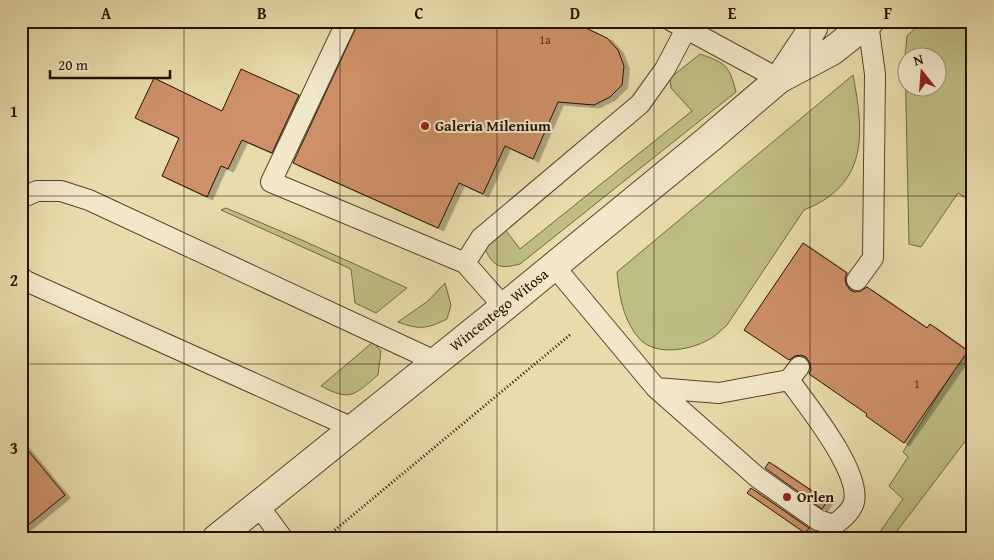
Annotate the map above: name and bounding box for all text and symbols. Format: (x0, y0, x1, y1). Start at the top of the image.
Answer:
text: A (101, 1, 112, 25)
text: B (257, 1, 267, 25)
text: C (414, 1, 424, 25)
text: D (570, 1, 580, 25)
text: E (728, 1, 737, 25)
text: F (884, 1, 892, 25)
house number: 1a (539, 31, 551, 48)
scale bar (50, 48, 170, 80)
north arrow (896, 48, 946, 98)
text: N (911, 48, 926, 70)
text: 20 m (58, 54, 89, 75)
text: 1 (10, 99, 18, 123)
place label: Galeria Milenium (435, 115, 551, 136)
marker: Galeria Milenium (419, 120, 431, 132)
street label: Wincentego Witosa (445, 263, 552, 356)
text: 2 (10, 268, 18, 292)
house number: 1 (914, 375, 920, 392)
text: 3 (10, 436, 18, 460)
place label: Orlen (797, 486, 834, 507)
marker: Orlen (781, 491, 793, 503)

